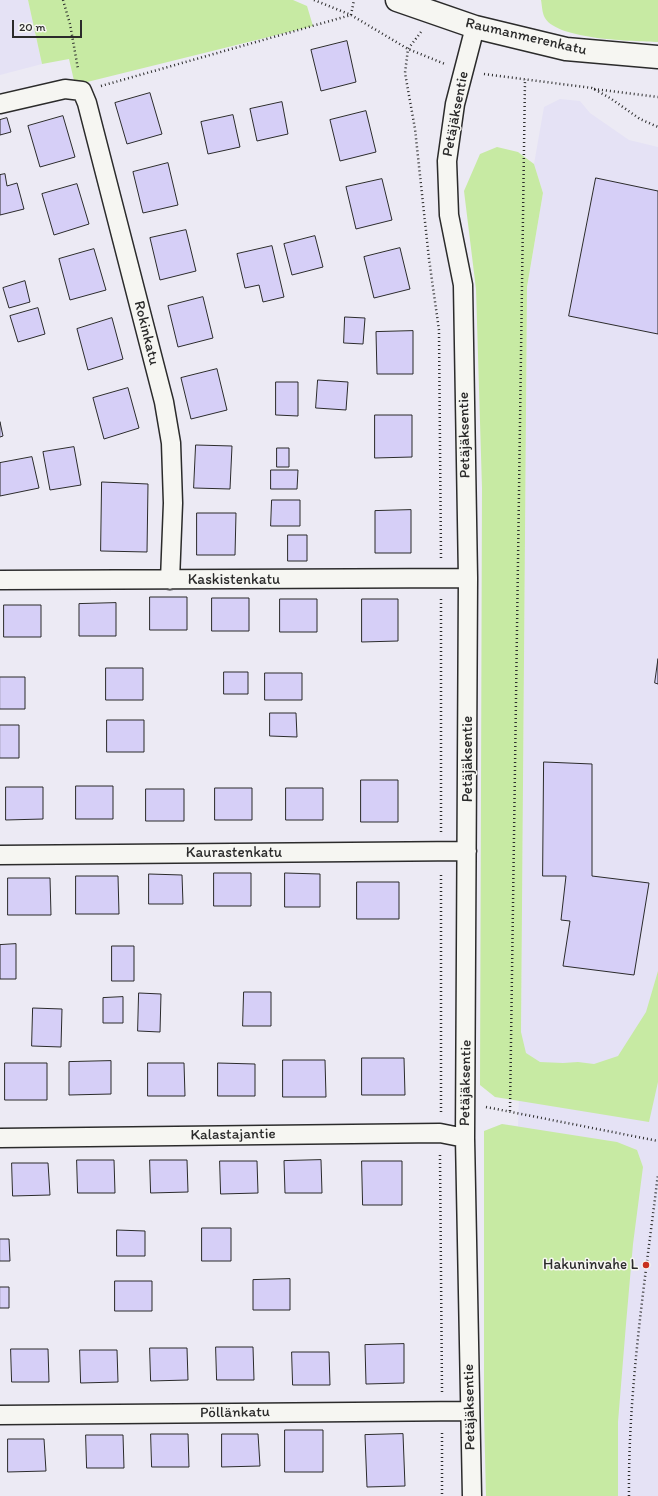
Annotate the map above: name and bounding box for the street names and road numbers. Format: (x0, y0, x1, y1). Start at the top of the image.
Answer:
street label: Raumanmerenkatu (464, 14, 588, 60)
street label: Petäjäksentie (439, 70, 473, 158)
street label: Rokinkatu (129, 299, 163, 367)
street label: Petäjäksentie (455, 392, 475, 478)
street label: Kaskistenkatu (188, 571, 280, 589)
street label: Petäjäksentie (459, 716, 477, 802)
street label: Kaurastenkatu (186, 844, 282, 862)
street label: Petäjäksentie (456, 1040, 476, 1126)
street label: Kalastajantie (190, 1125, 276, 1145)
street label: Petäjäksentie (460, 1364, 480, 1450)
street label: Pöllänkatu (200, 1403, 270, 1423)

